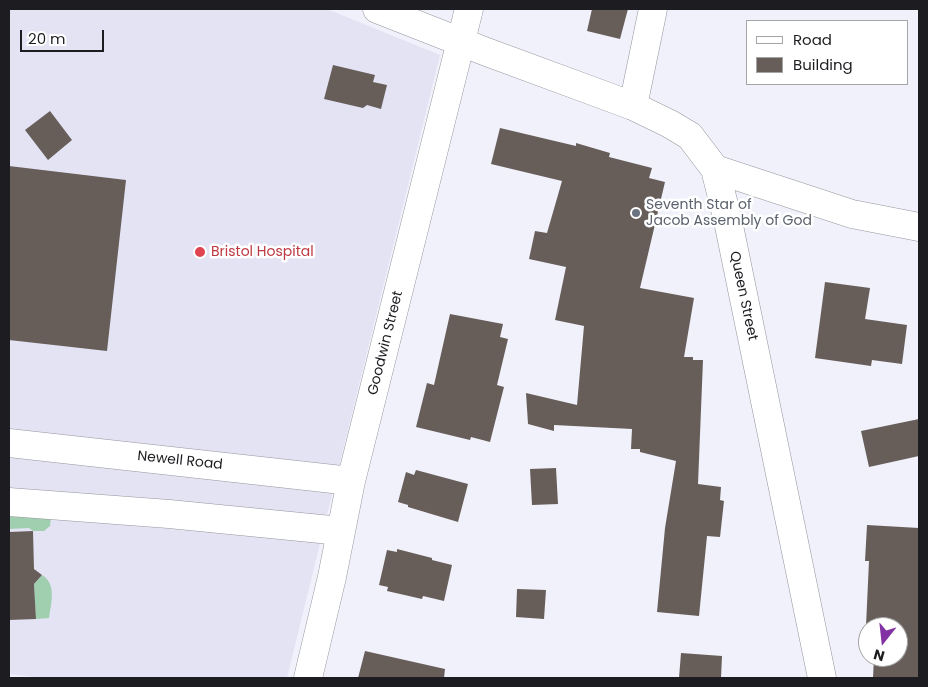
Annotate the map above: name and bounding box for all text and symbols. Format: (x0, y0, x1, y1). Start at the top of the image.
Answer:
scale bar (22, 20, 106, 52)
legend (746, 20, 908, 85)
text: 20 m (28, 28, 66, 49)
text: Road (793, 29, 832, 50)
text: Building (793, 54, 853, 75)
place label: Seventh Star of Jacob Assembly of God (646, 197, 812, 230)
marker: Seventh Star of Jacob Assembly of God (630, 207, 642, 219)
place label: Bristol Hospital (211, 244, 314, 260)
marker: Bristol Hospital (193, 245, 207, 259)
street label: Queen Street (725, 250, 761, 342)
street label: Goodwin Street (365, 289, 407, 397)
street label: Newell Road (137, 448, 223, 474)
north arrow (858, 617, 908, 667)
text: N (871, 644, 887, 667)

